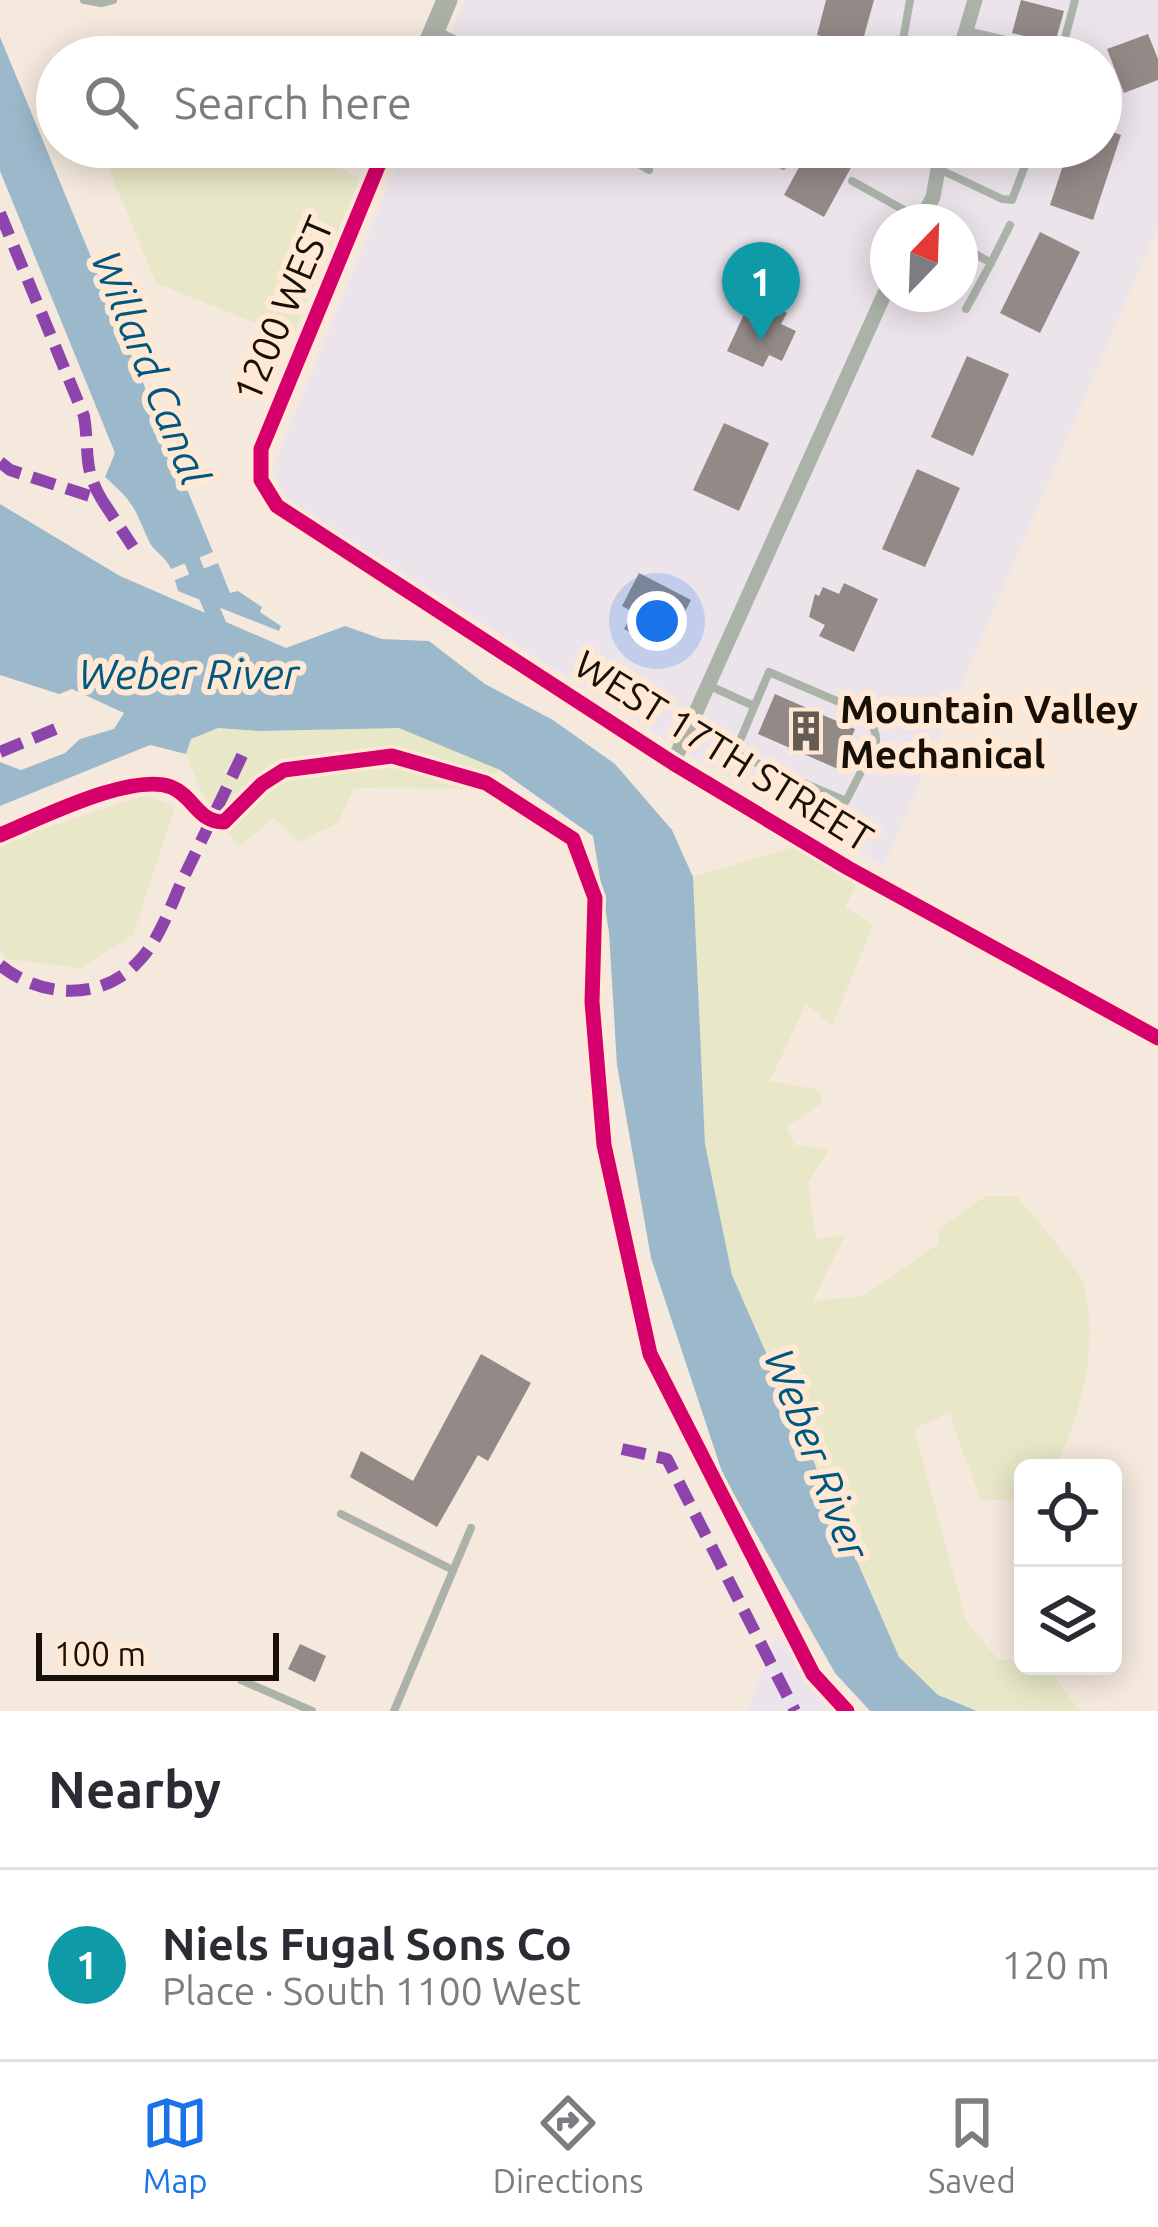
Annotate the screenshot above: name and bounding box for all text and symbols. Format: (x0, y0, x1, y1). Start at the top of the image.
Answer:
search box (36, 36, 1122, 168)
icon: search (78, 69, 144, 135)
text: Search here (174, 77, 412, 128)
north arrow (870, 204, 978, 312)
street label: 1200 WEST (224, 210, 341, 408)
pin: 1 (722, 242, 800, 341)
water label: Willard Canal (83, 244, 220, 492)
your location (627, 591, 687, 651)
street label: WEST 17TH STREET (568, 642, 881, 860)
water label: Weber River (78, 650, 302, 697)
place label: Mountain Valley Mechanical (840, 687, 1138, 775)
building icon: Mountain Valley Mechanical (783, 708, 829, 754)
water label: Weber River (756, 1342, 880, 1567)
map controls (1014, 1459, 1122, 1675)
button: locate (1014, 1459, 1122, 1567)
button: layers (1014, 1567, 1122, 1675)
scale bar (36, 1627, 279, 1680)
text: 100 m (54, 1635, 146, 1672)
text: Nearby (48, 1760, 221, 1818)
text: Niels Fugal Sons Co (162, 1918, 572, 1969)
text: 1 (76, 1943, 98, 1986)
text: 120 m (1001, 1943, 1110, 1986)
text: Place · South 1100 West (162, 1969, 581, 2012)
tab: Map (142, 2090, 208, 2199)
tab: Directions (493, 2090, 643, 2199)
tab: Saved (928, 2090, 1016, 2199)

